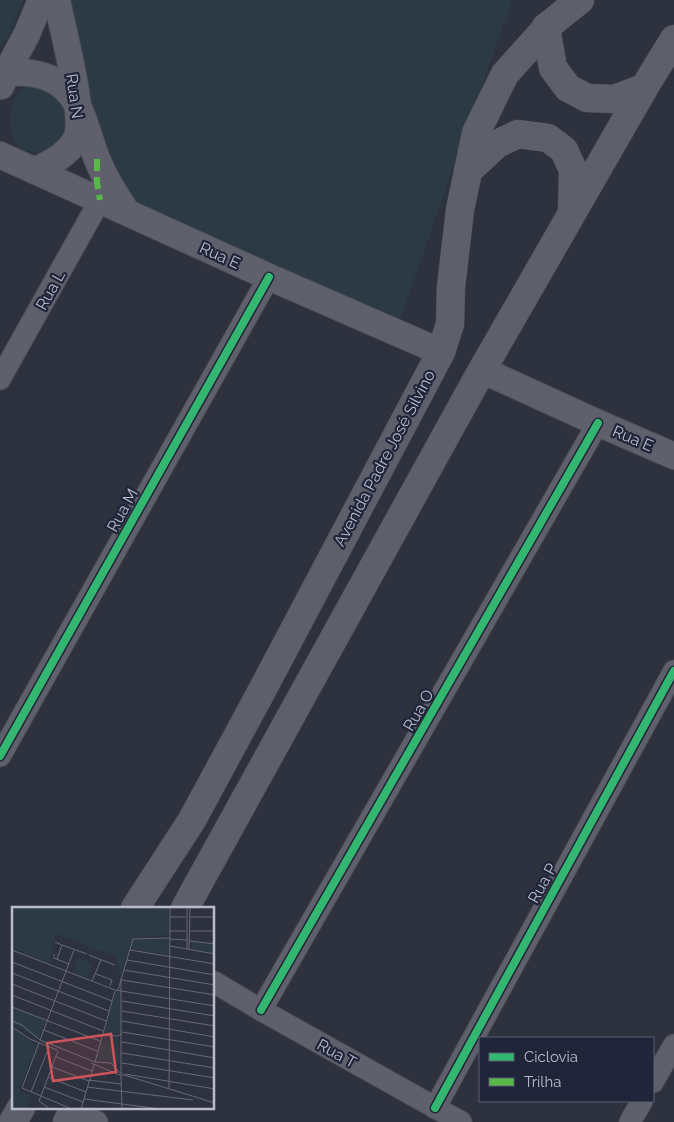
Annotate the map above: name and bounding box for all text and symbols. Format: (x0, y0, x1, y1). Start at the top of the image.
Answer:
street label: Rua N (62, 72, 87, 120)
street label: Rua E (197, 238, 243, 273)
street label: Rua L (32, 267, 69, 313)
street label: Avenida Padre José Silvino (330, 367, 439, 550)
street label: Rua E (610, 421, 656, 456)
street label: Rua M (103, 485, 142, 535)
street label: Rua O (399, 686, 438, 734)
street label: Rua P (524, 860, 561, 906)
inset map (12, 907, 215, 1110)
street label: Rua T (314, 1035, 360, 1072)
legend (479, 1037, 654, 1102)
text: Ciclovia (524, 1048, 578, 1066)
text: Trilha (524, 1073, 561, 1091)

